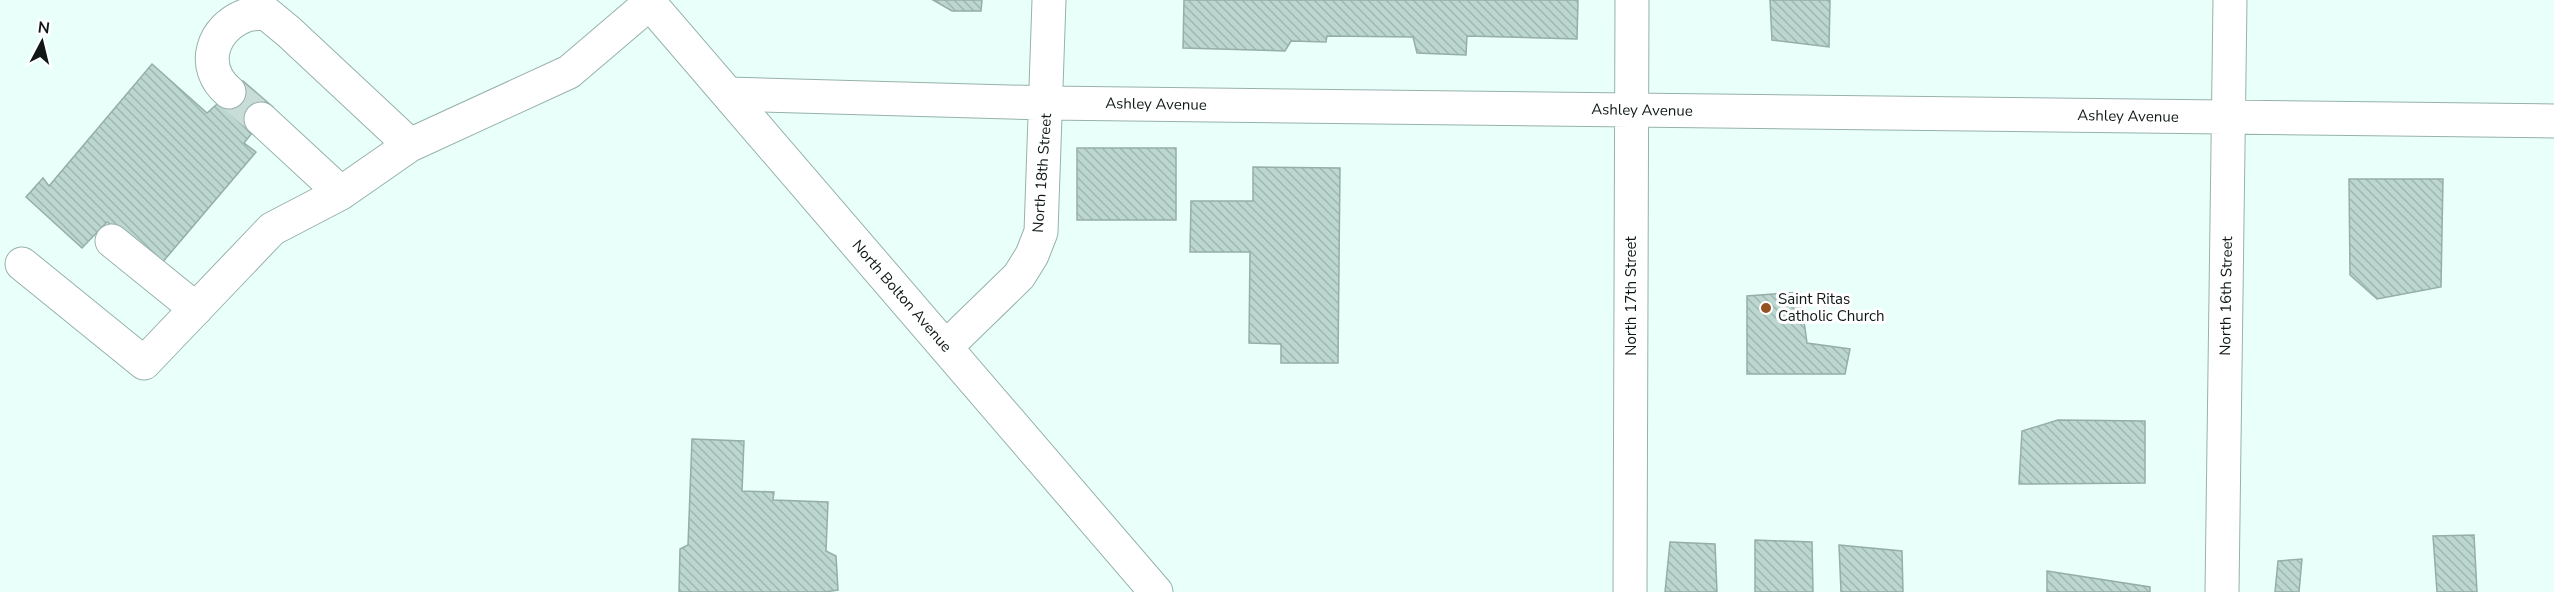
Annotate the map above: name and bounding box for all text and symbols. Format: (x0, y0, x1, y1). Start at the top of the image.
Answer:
north arrow (12, 12, 72, 72)
text: N (36, 16, 51, 40)
street label: Ashley Avenue (1105, 93, 1207, 115)
street label: Ashley Avenue (1591, 99, 1693, 121)
street label: Ashley Avenue (2077, 105, 2179, 127)
street label: North 18th Street (1028, 112, 1056, 233)
street label: North 16th Street (2215, 235, 2237, 356)
street label: North Bolton Avenue (848, 236, 956, 356)
street label: North 17th Street (1621, 236, 1641, 356)
place label: Saint Ritas Catholic Church (1778, 289, 1884, 326)
marker: Saint Ritas Catholic Church (1759, 301, 1773, 315)

